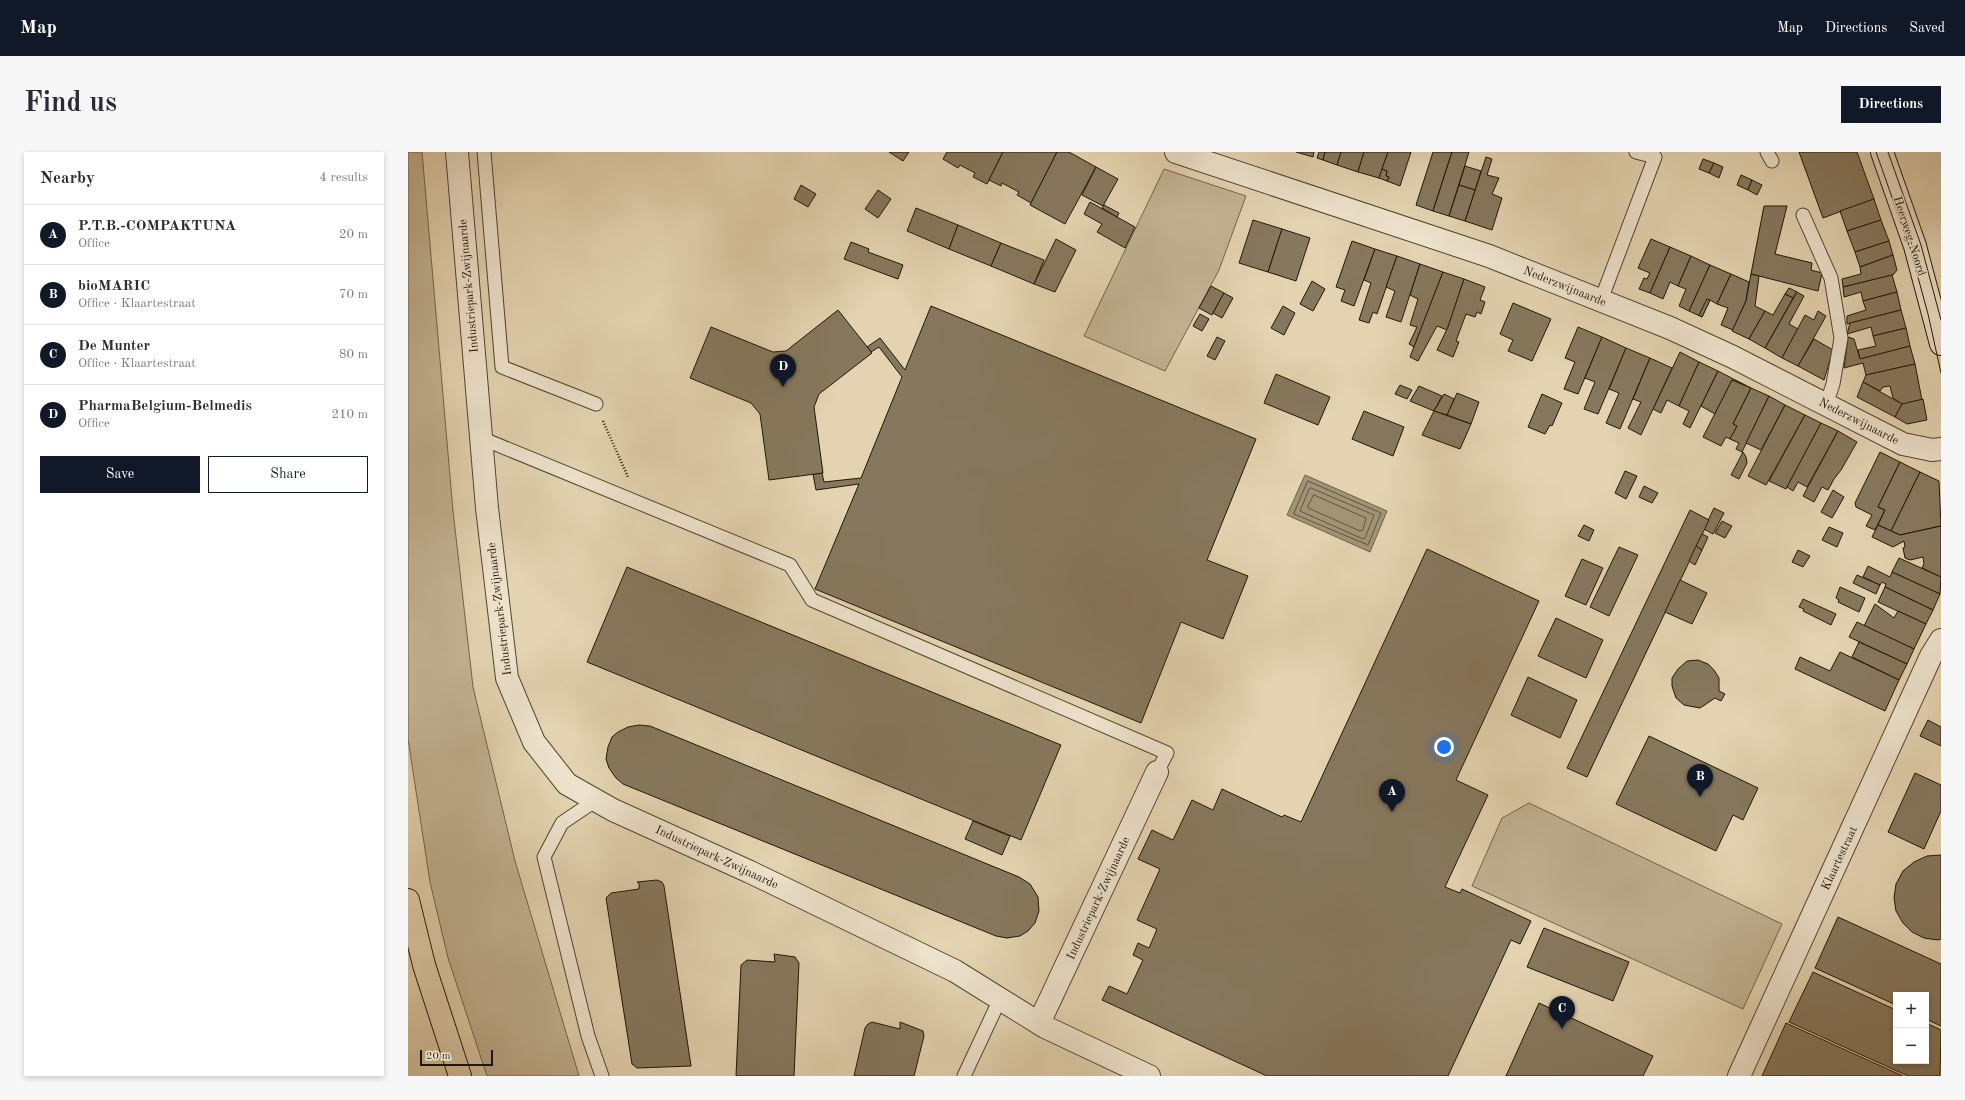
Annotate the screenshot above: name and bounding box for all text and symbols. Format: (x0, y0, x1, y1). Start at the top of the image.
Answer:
text: Map (20, 19, 57, 38)
text: Map (1777, 21, 1803, 35)
text: Directions (1825, 21, 1887, 35)
text: Saved (1909, 21, 1945, 35)
button: Directions (1841, 86, 1941, 123)
text: Find us (24, 90, 117, 118)
text: Nearby (40, 170, 95, 187)
text: 4 results (319, 171, 368, 184)
street label: Heerweg-Noord (1891, 195, 1928, 278)
street label: Industriepark-Zwijnaarde (457, 218, 481, 353)
text: P.T.B.-COMPAKTUNA (78, 219, 236, 234)
text: A (48, 228, 58, 241)
text: 20 m (339, 228, 368, 241)
text: Office (78, 237, 110, 250)
street label: Nederzwijnaarde (1521, 265, 1608, 309)
text: bioMARIC (78, 279, 150, 294)
text: B (48, 288, 58, 301)
text: 70 m (339, 288, 368, 301)
text: Office · Klaartestraat (78, 297, 196, 310)
text: De Munter (78, 339, 150, 354)
text: C (49, 348, 57, 361)
text: 80 m (339, 348, 368, 361)
pin: D (770, 354, 796, 387)
text: Office · Klaartestraat (78, 357, 196, 370)
street label: Nederzwijnaarde (1817, 397, 1901, 447)
text: PharmaBelgium-Belmedis (78, 399, 252, 414)
text: D (48, 408, 58, 421)
text: 210 m (331, 408, 368, 421)
text: Office (78, 417, 110, 430)
button: Save (40, 456, 200, 493)
button: Share (208, 456, 368, 493)
street label: Industriepark-Zwijnaarde (486, 541, 514, 676)
your location (1434, 737, 1454, 757)
pin: B (1687, 764, 1713, 797)
pin: A (1379, 779, 1405, 812)
street label: Industriepark-Zwijnaarde (653, 824, 780, 892)
street label: Klaartestraat (1820, 825, 1860, 892)
street label: Industriepark-Zwijnaarde (1065, 835, 1133, 962)
map controls (1893, 992, 1929, 1064)
button: + (1893, 992, 1929, 1028)
pin: C (1549, 996, 1575, 1029)
button: − (1893, 1028, 1929, 1064)
scale bar (420, 1048, 493, 1067)
text: 20 m (426, 1051, 451, 1062)

